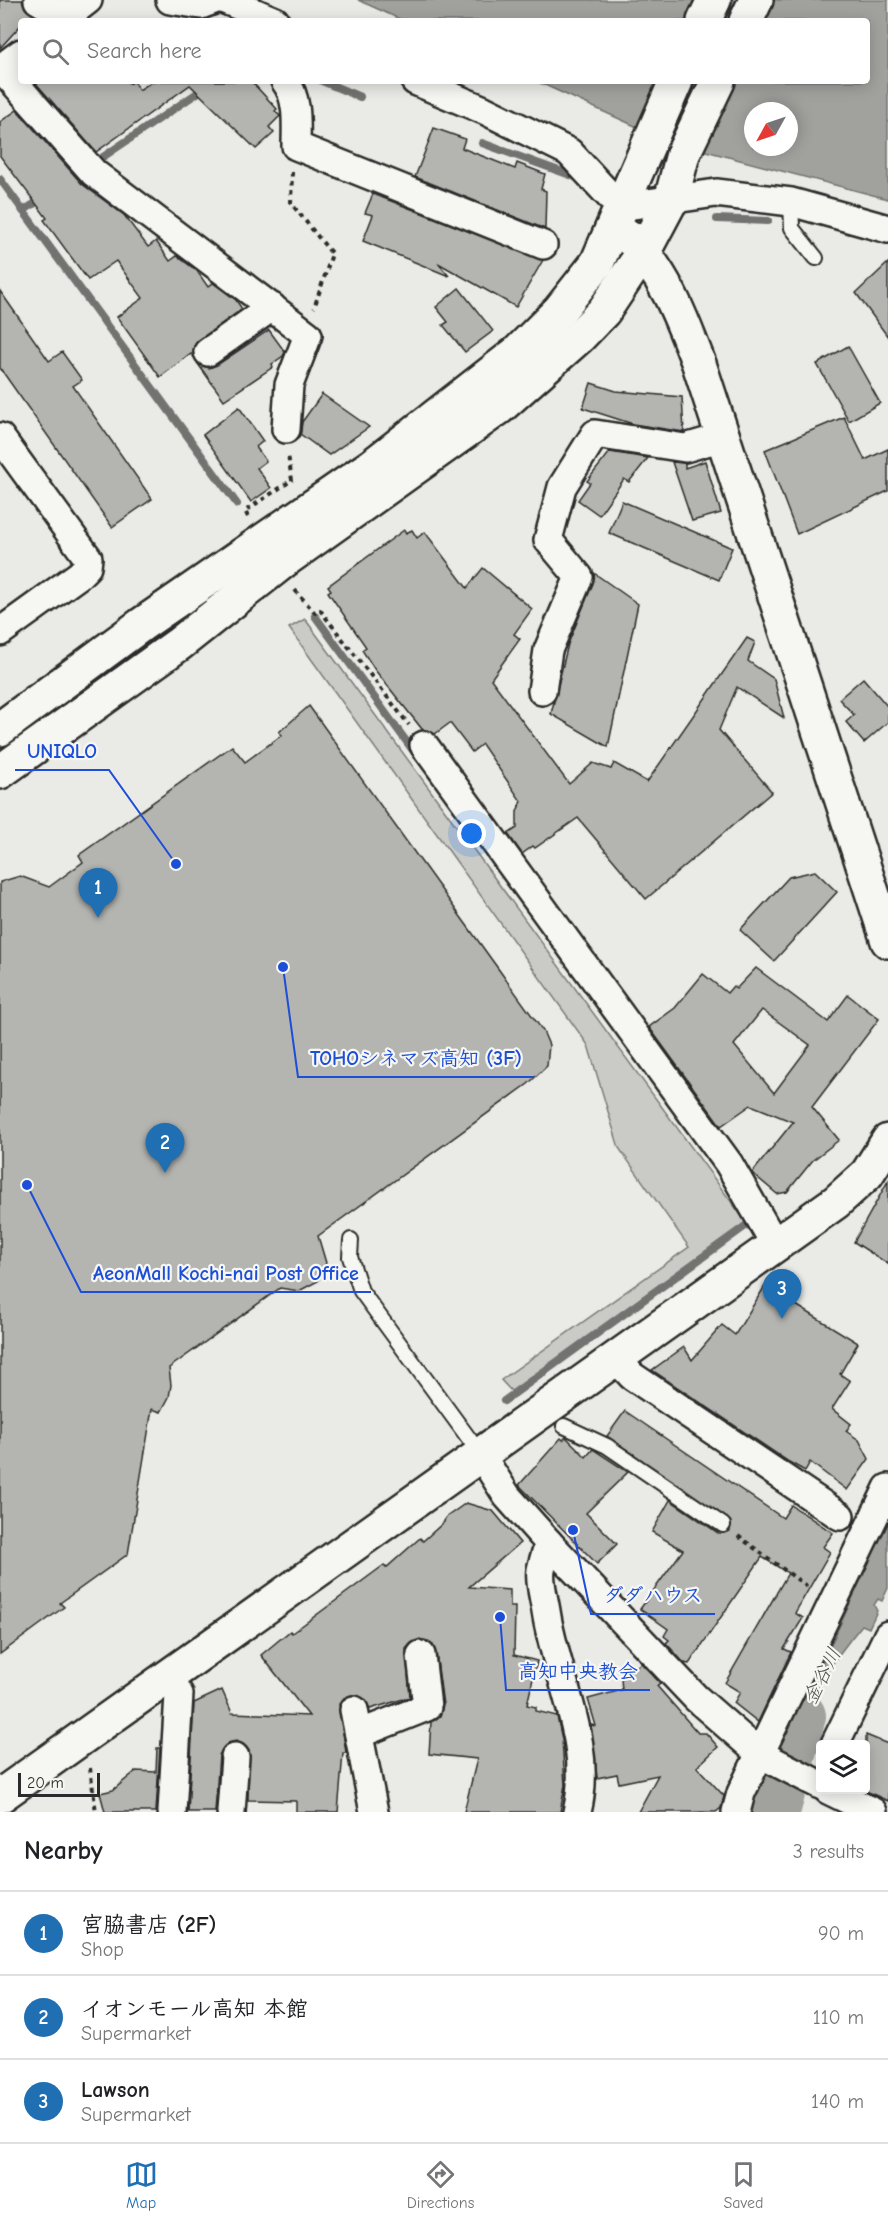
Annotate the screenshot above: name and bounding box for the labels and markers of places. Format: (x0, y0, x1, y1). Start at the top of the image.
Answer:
callout: UNIQLO (15, 732, 109, 770)
pin: 1 (78, 868, 118, 918)
callout: TOHOシネマズ高知 (3F) (298, 1039, 534, 1077)
pin: 2 (146, 1124, 184, 1173)
callout: AeonMall Kochi-nai Post Office (81, 1254, 371, 1292)
pin: 3 (762, 1270, 802, 1319)
callout: ダダハウス (591, 1576, 715, 1614)
callout: 高知中央教会 (506, 1652, 650, 1690)

